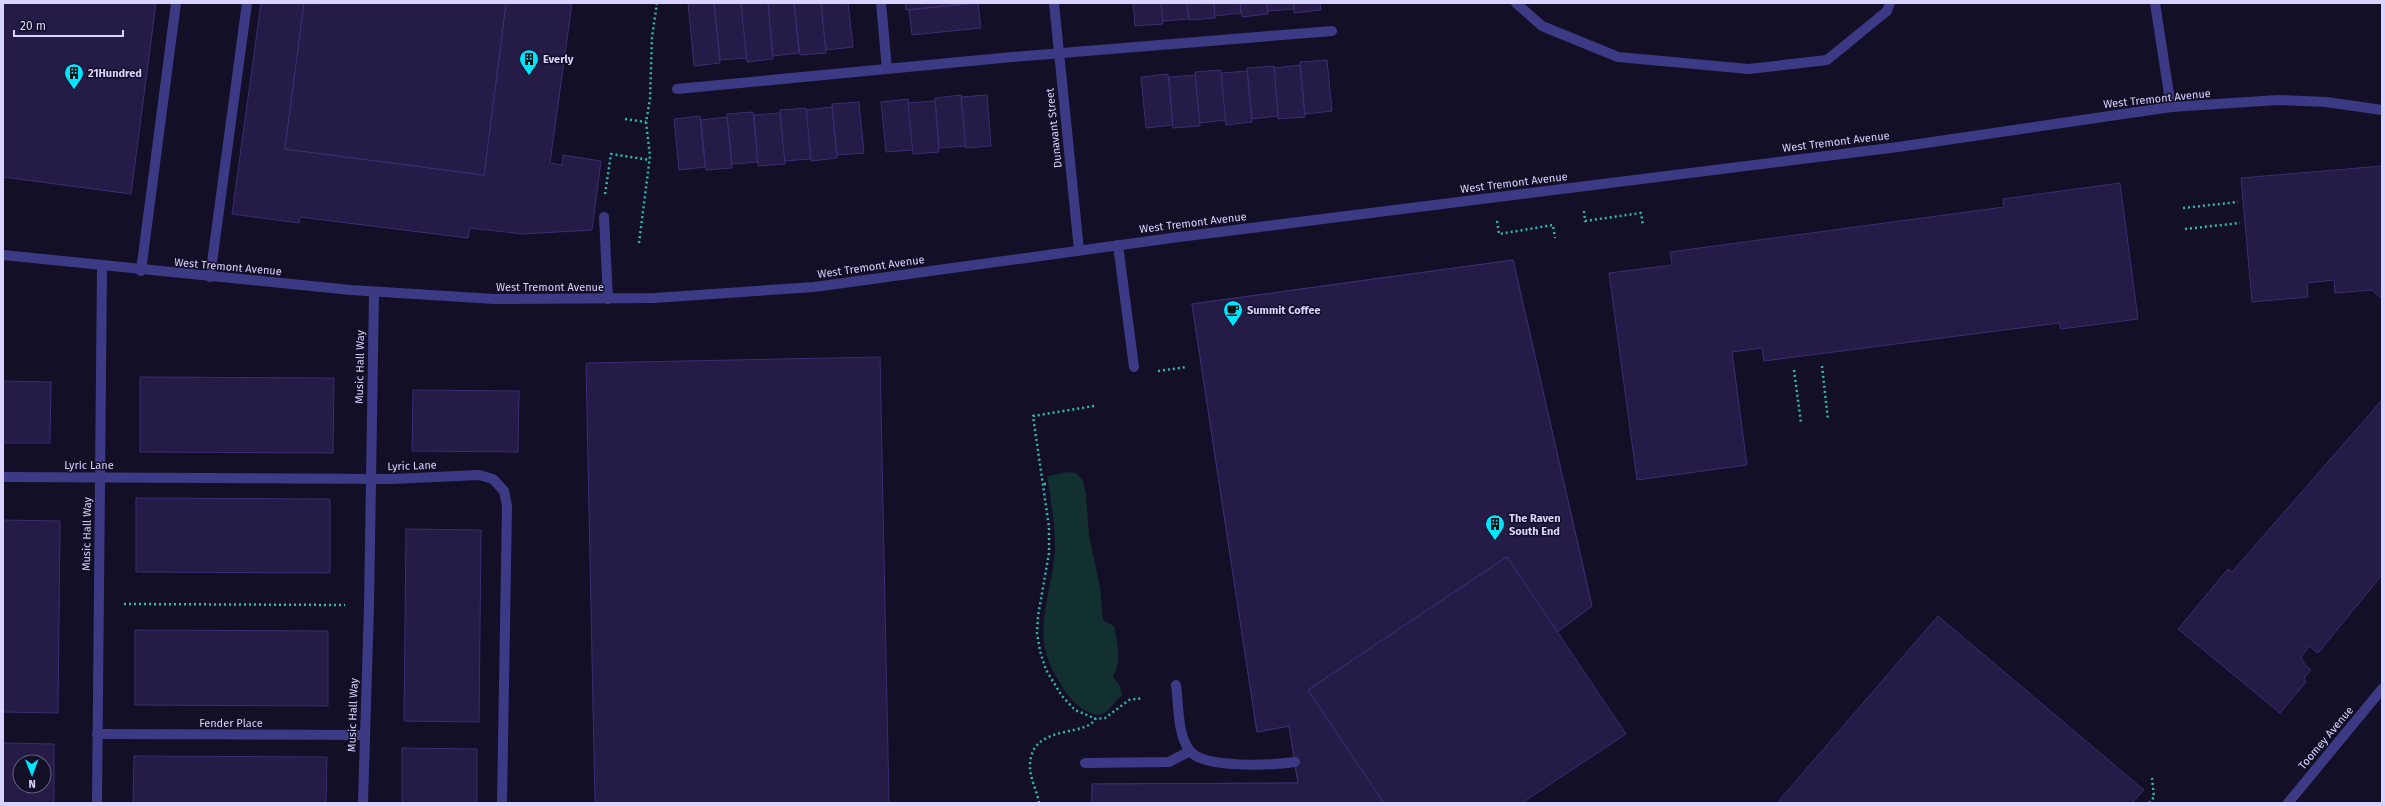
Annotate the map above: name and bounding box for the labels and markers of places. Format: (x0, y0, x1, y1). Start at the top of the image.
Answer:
building icon: Everly (518, 48, 540, 76)
place label: Everly (543, 53, 574, 66)
building icon: 21Hundred (63, 62, 85, 90)
place label: 21Hundred (88, 67, 142, 80)
cafe icon: Summit Coffee (1222, 299, 1244, 327)
place label: Summit Coffee (1247, 304, 1321, 317)
place label: The Raven South End (1509, 512, 1560, 538)
building icon: The Raven South End (1484, 513, 1506, 541)

